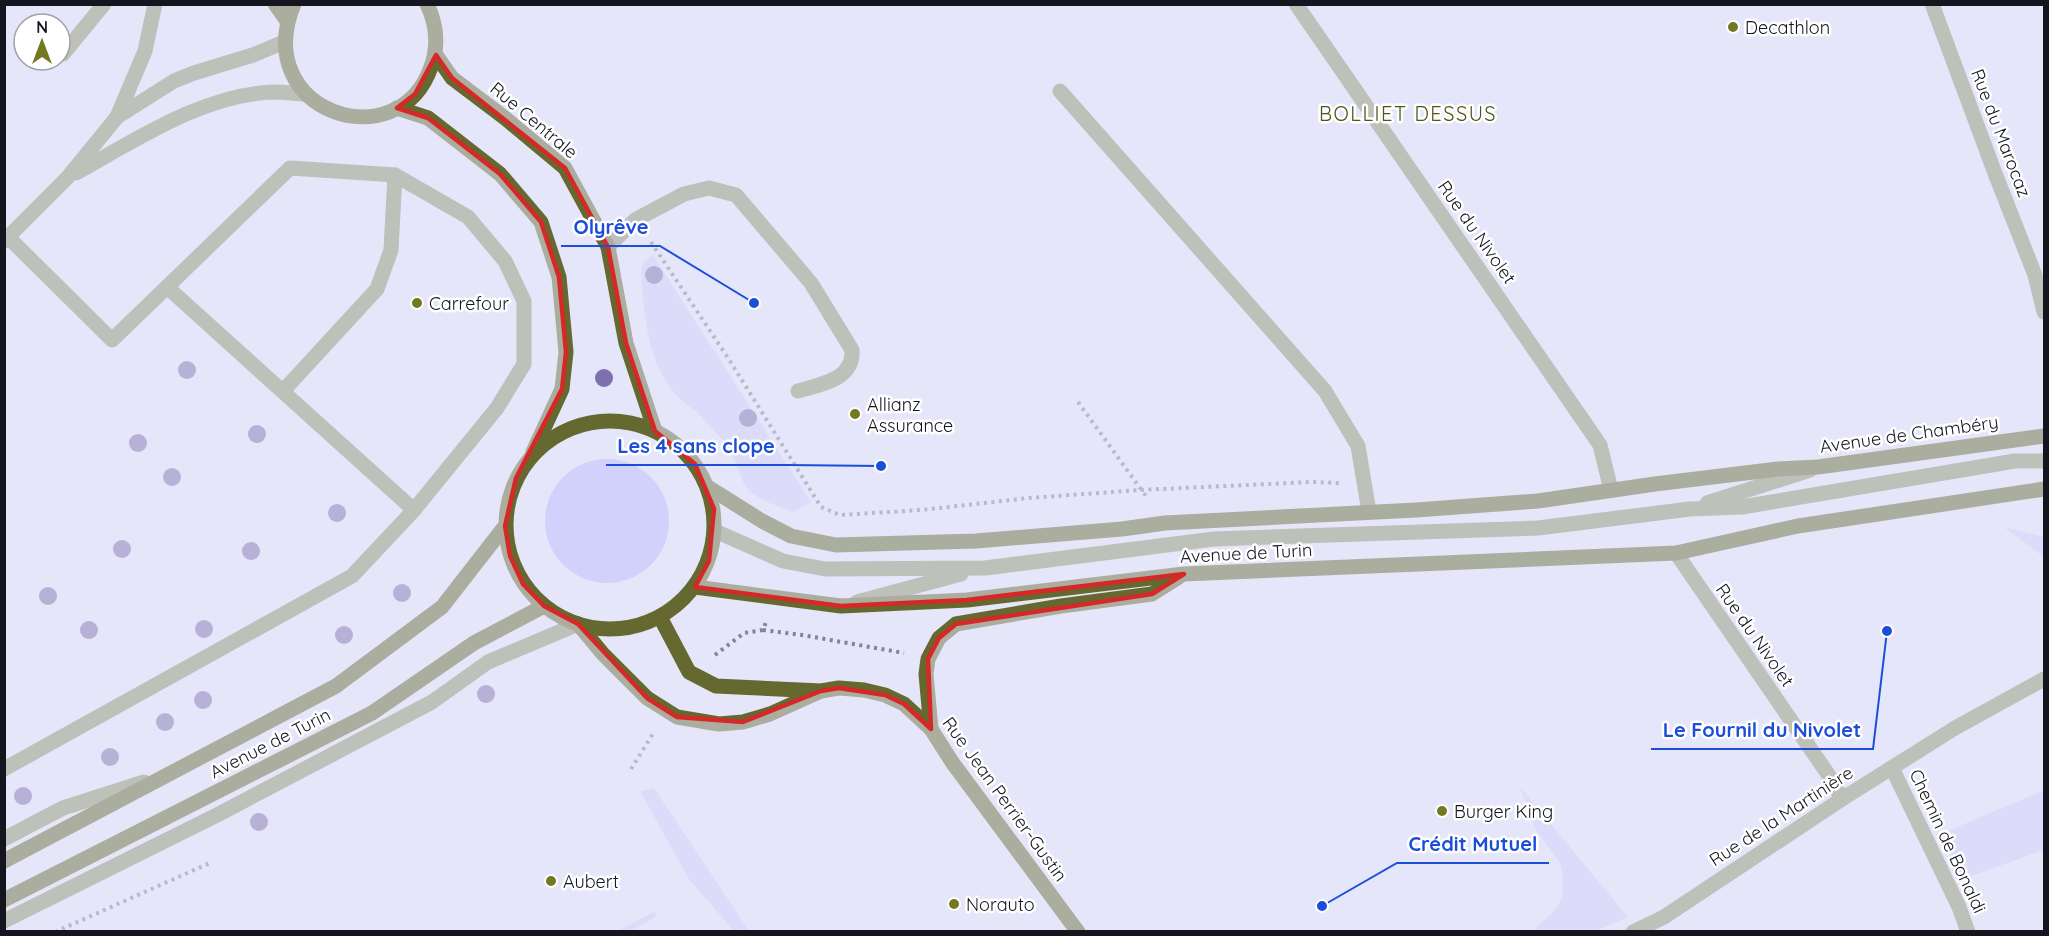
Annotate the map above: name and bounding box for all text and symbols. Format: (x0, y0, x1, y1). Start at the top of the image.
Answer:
north arrow (12, 12, 72, 72)
place label: Decathlon (1745, 16, 1830, 39)
text: N (36, 17, 48, 37)
marker: Decathlon (1726, 20, 1740, 34)
street label: Rue du Marocaz (1966, 66, 2036, 200)
street label: Rue Centrale (485, 77, 583, 163)
district label: BOLLIET DESSUS (1319, 101, 1497, 126)
street label: Rue du Nivolet (1433, 176, 1521, 288)
callout: Olyrêve (561, 208, 660, 246)
text: Olyrêve (574, 214, 648, 239)
place label: Carrefour (429, 292, 509, 315)
marker: Carrefour (410, 296, 424, 310)
place label: Allianz Assurance (867, 393, 953, 437)
marker: Allianz Assurance (848, 407, 862, 421)
street label: Avenue de Chambéry (1818, 410, 2000, 458)
callout: Les 4 sans clope (606, 427, 787, 465)
text: Les 4 sans clope (617, 433, 775, 458)
street label: Avenue de Turin (1179, 538, 1313, 568)
street label: Rue du Nivolet (1711, 579, 1799, 691)
street label: Avenue de Turin (206, 703, 334, 783)
callout: Le Fournil du Nivolet (1651, 711, 1873, 749)
street label: Rue Jean Perrier-Gustin (937, 712, 1073, 886)
text: Le Fournil du Nivolet (1663, 717, 1861, 742)
street label: Rue de la Martinière (1705, 761, 1857, 871)
street label: Chemin de Bonaldi (1905, 765, 1991, 917)
place label: Burger King (1454, 800, 1553, 823)
marker: Burger King (1435, 804, 1449, 818)
callout: Crédit Mutuel (1397, 825, 1549, 863)
text: Crédit Mutuel (1409, 831, 1537, 856)
place label: Aubert (563, 870, 619, 893)
marker: Aubert (544, 874, 558, 888)
place label: Norauto (966, 893, 1035, 916)
marker: Norauto (947, 897, 961, 911)

